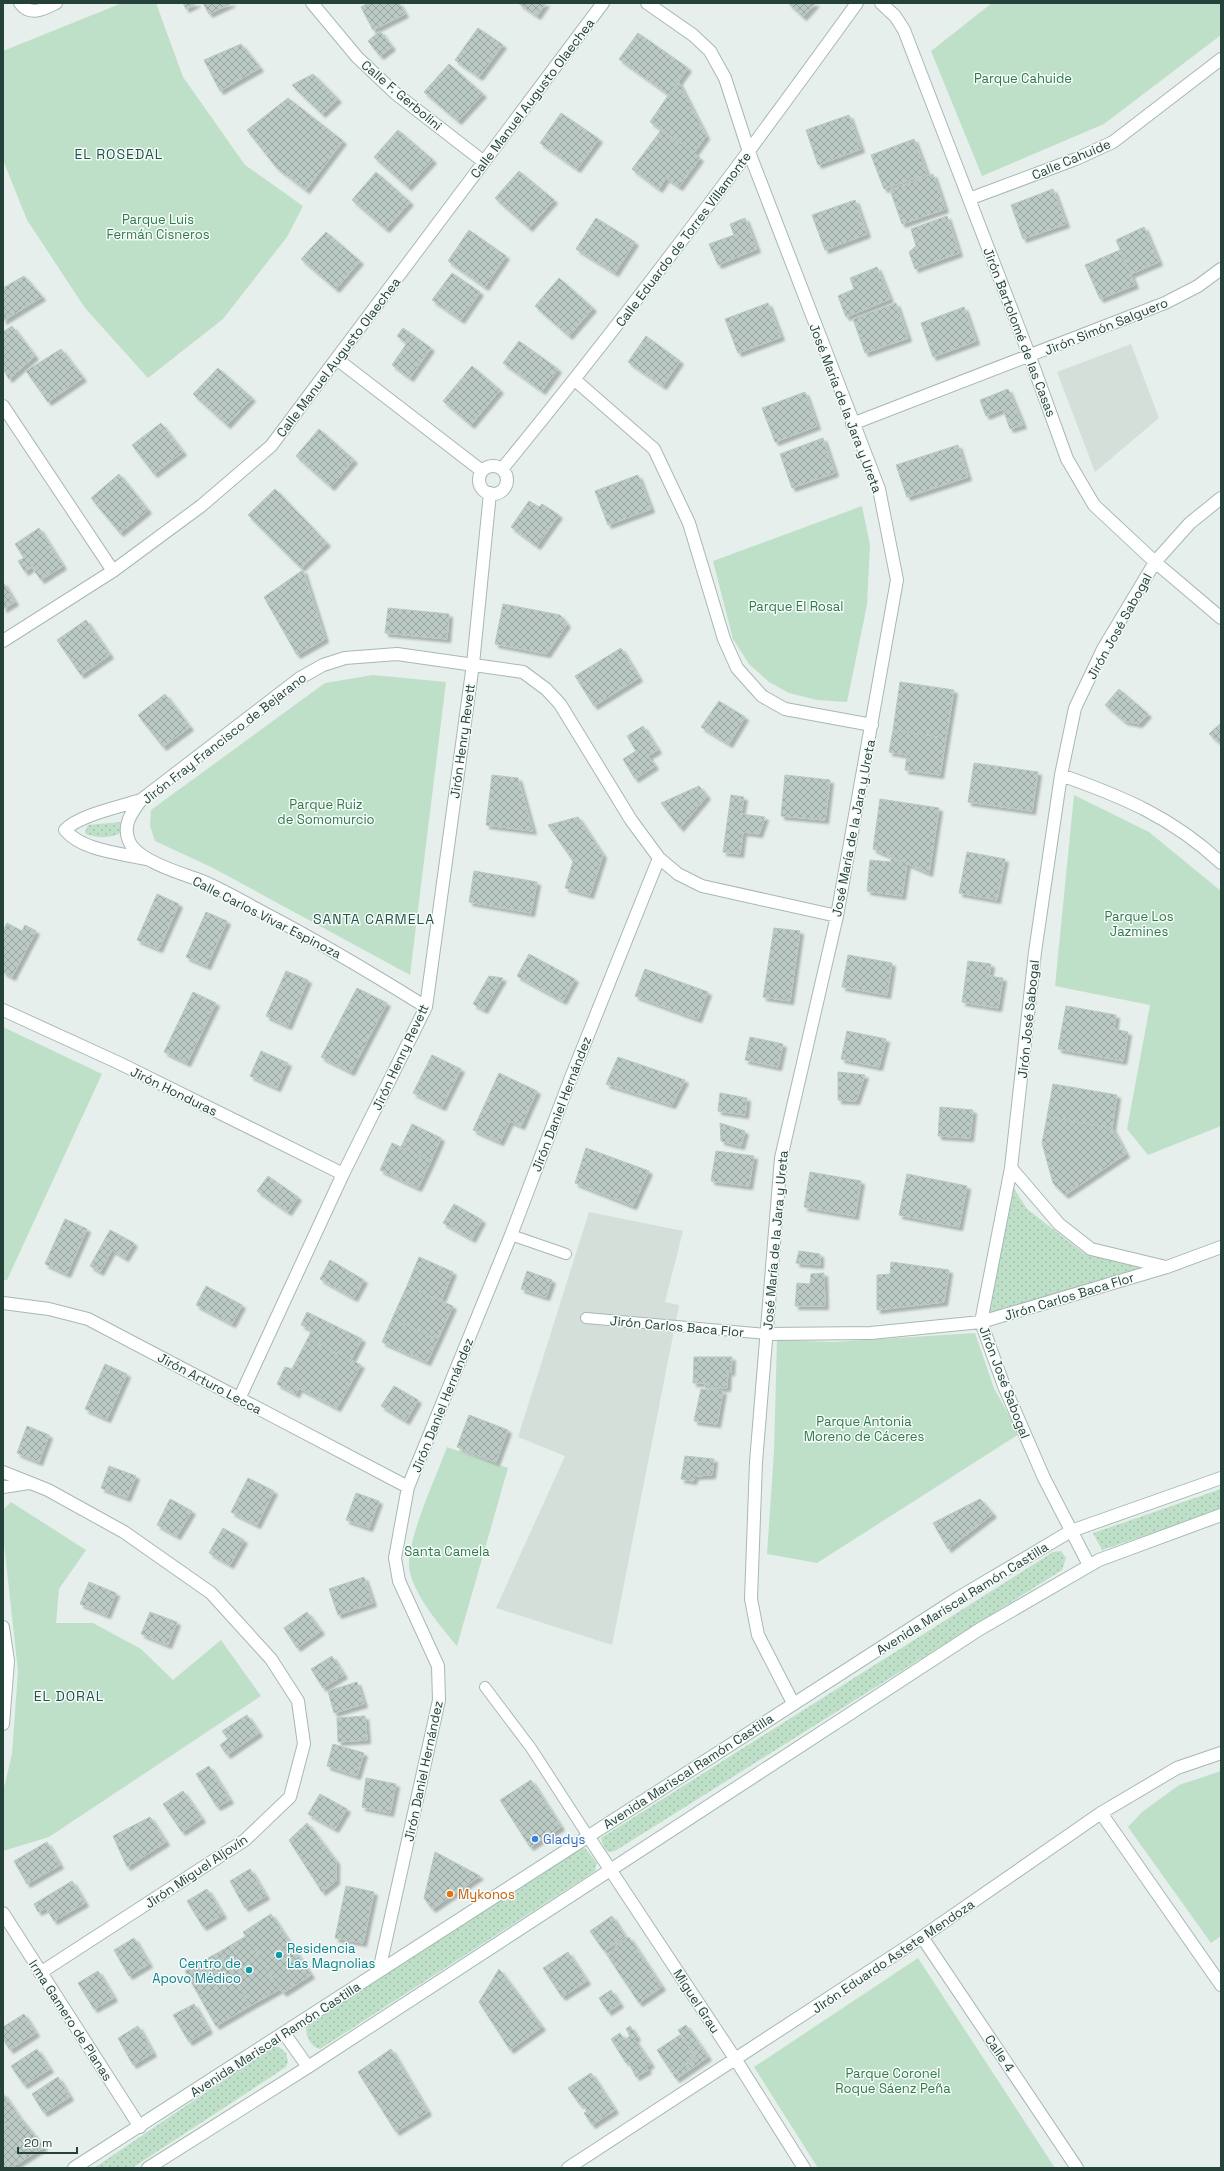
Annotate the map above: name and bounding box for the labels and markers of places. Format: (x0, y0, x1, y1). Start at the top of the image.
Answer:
place label: Gladys (543, 1831, 585, 1848)
marker: Gladys (530, 1834, 540, 1844)
place label: Mykonos (458, 1886, 515, 1903)
marker: Mykonos (445, 1889, 455, 1899)
place label: Residencia Las Magnolias (287, 1940, 375, 1972)
marker: Residencia Las Magnolias (274, 1950, 284, 1960)
place label: Centro de Apovo Médico (152, 1955, 241, 1987)
marker: Centro de Apovo Médico (244, 1965, 254, 1975)

